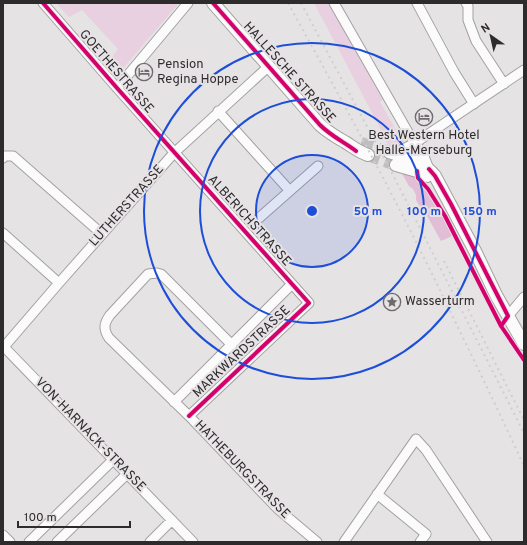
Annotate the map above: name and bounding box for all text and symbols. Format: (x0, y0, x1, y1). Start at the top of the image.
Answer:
north arrow (471, 16, 511, 56)
street label: HALLESCHE STRASSE (239, 19, 339, 127)
text: N (479, 21, 493, 37)
street label: GOETHESTRASSE (75, 27, 157, 117)
place label: Pension Regina Hoppe (157, 57, 239, 88)
hotel icon: Pension Regina Hoppe (134, 62, 154, 82)
hotel icon: Best Western Hotel Halle-Merseburg (414, 107, 434, 127)
place label: Best Western Hotel Halle-Merseburg (368, 128, 480, 159)
street label: LUTHERSTRASSE (86, 162, 168, 250)
street label: ALBERICHSTRASSE (204, 172, 294, 270)
centre of rings (305, 204, 319, 218)
text: 50 m (354, 204, 382, 220)
text: 100 m (407, 204, 441, 220)
text: 150 m (463, 204, 497, 220)
place icon: Wasserturm (382, 292, 402, 312)
place label: Wasserturm (405, 294, 475, 310)
street label: MARKWARDSTRASSE (190, 303, 294, 401)
street label: VON-HARNACK-STRASSE (31, 374, 149, 496)
street label: HATHEBURGSTRASSE (191, 418, 293, 522)
scale bar (18, 503, 130, 529)
text: 100 m (24, 510, 57, 526)

